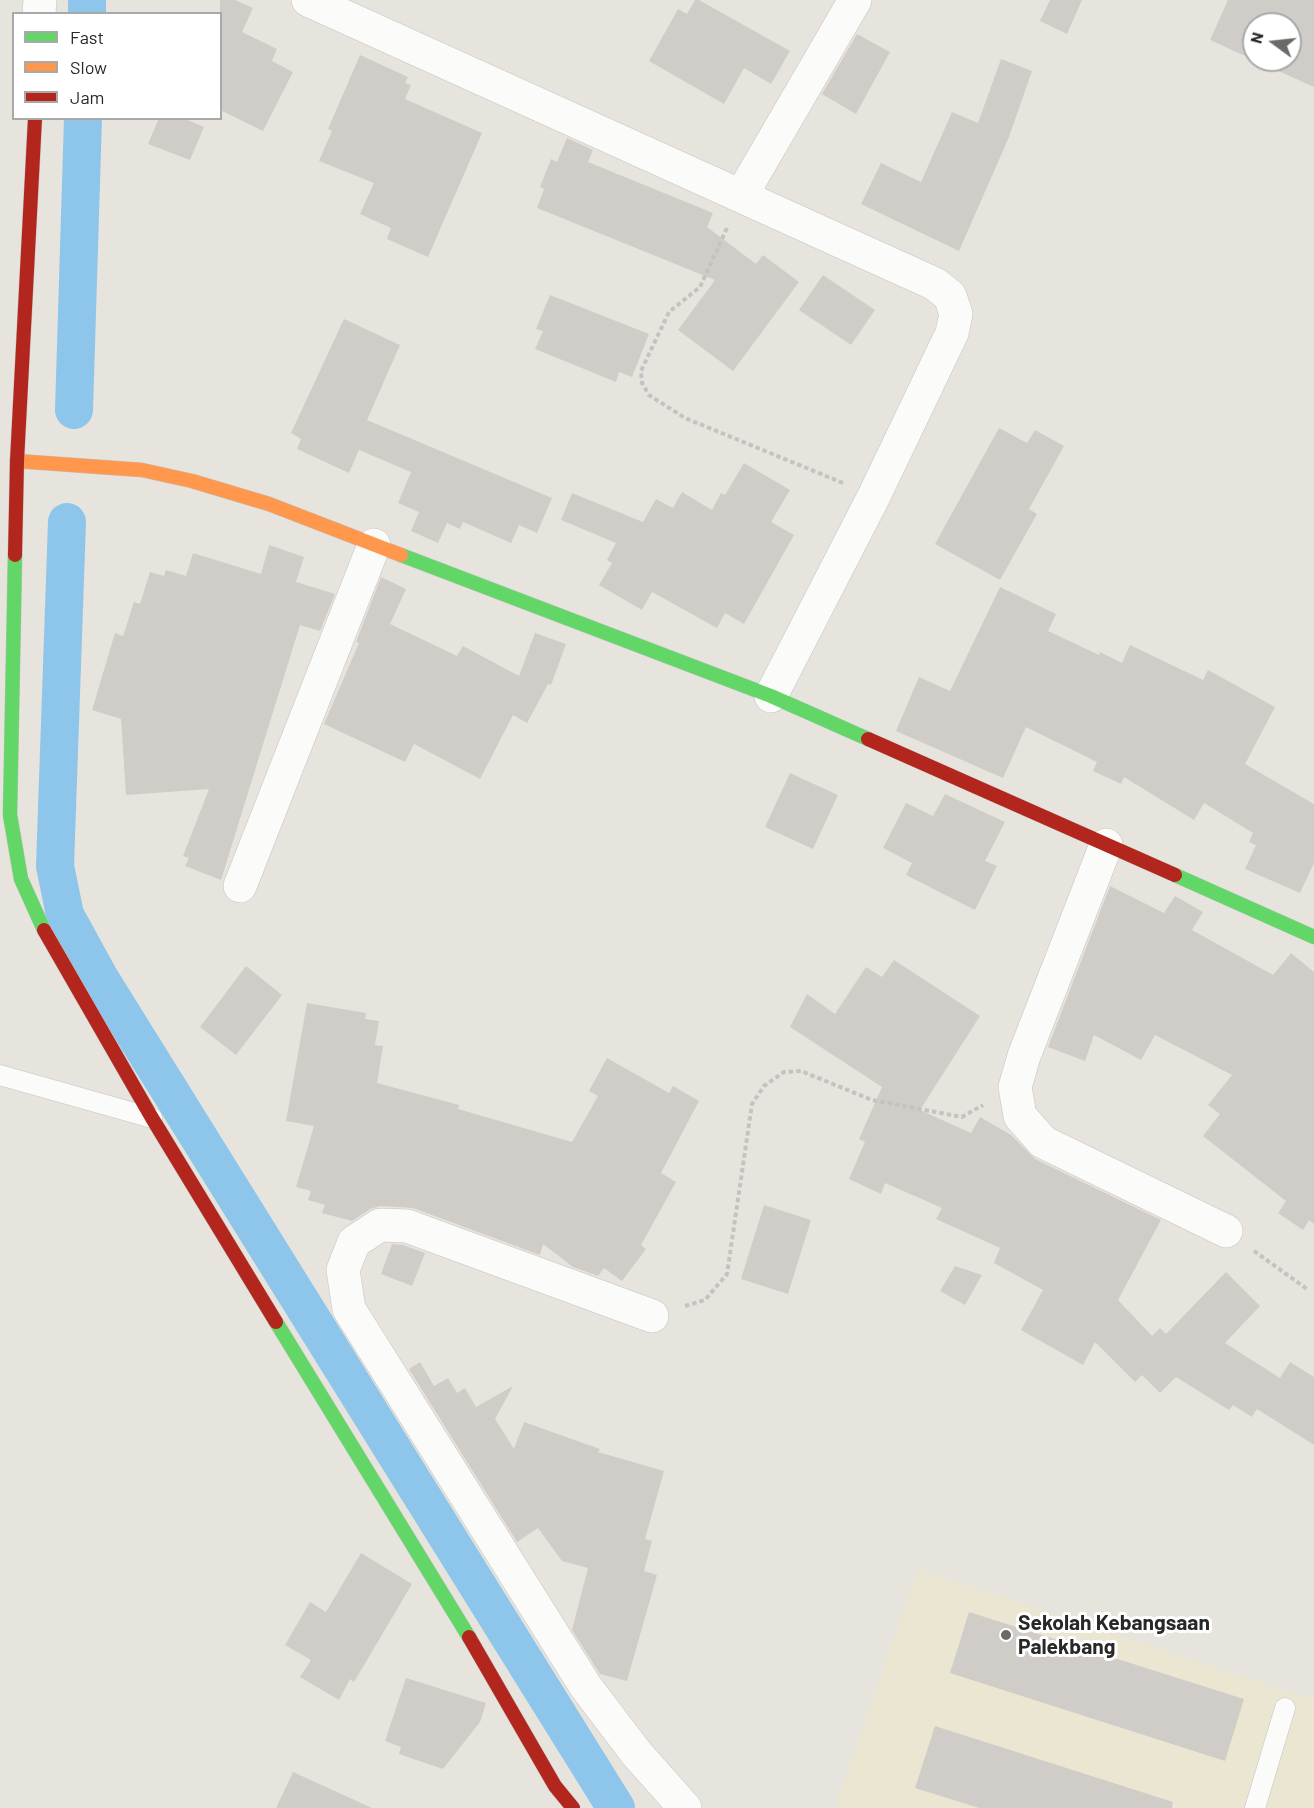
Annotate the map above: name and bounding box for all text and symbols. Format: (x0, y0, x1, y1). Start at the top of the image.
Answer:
legend (12, 12, 222, 120)
north arrow (1242, 12, 1302, 72)
text: Fast (70, 26, 104, 48)
text: N (1246, 30, 1267, 45)
text: Slow (70, 56, 107, 78)
text: Jam (70, 86, 104, 108)
place label: Sekolah Kebangsaan Palekbang (1018, 1610, 1210, 1660)
marker: Sekolah Kebangsaan Palekbang (999, 1628, 1013, 1642)

